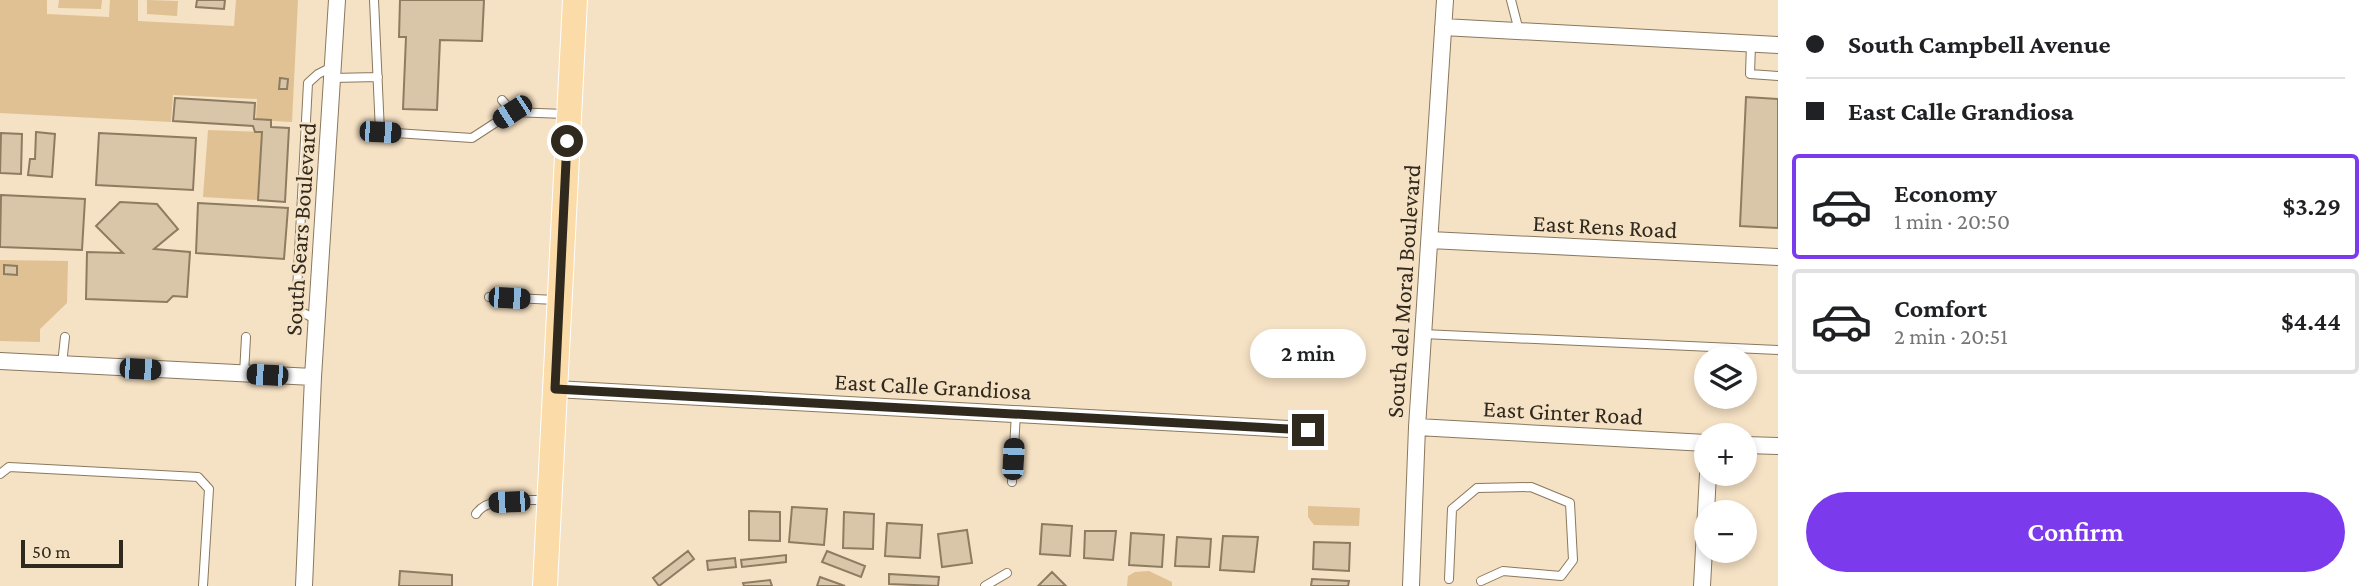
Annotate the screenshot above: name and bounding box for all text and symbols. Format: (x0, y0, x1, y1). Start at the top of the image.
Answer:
text: South Campbell Avenue (1848, 30, 2110, 59)
car (489, 92, 536, 132)
text: East Calle Grandiosa (1848, 97, 2074, 126)
car (359, 120, 402, 144)
street label: South Sears Boulevard (279, 121, 321, 336)
route start (551, 125, 583, 157)
street label: South del Moral Boulevard (1381, 163, 1425, 419)
icon: car (1810, 175, 1873, 238)
text: Economy (1894, 179, 1997, 208)
text: $3.29 (2283, 192, 2341, 221)
text: 1 min · 20:50 (1894, 208, 2010, 234)
street label: East Rens Road (1532, 209, 1678, 243)
car (488, 286, 531, 310)
icon: car (1810, 290, 1873, 353)
text: Comfort (1894, 294, 1987, 323)
text: $4.44 (2281, 307, 2341, 336)
text: 2 min · 20:51 (1894, 323, 2008, 349)
callout: 2 min (1250, 328, 1366, 378)
text: 2 min (1281, 340, 1335, 366)
map controls (1694, 346, 1757, 563)
button: layers (1694, 346, 1757, 409)
car (119, 357, 162, 381)
car (246, 363, 289, 387)
street label: East Calle Grandiosa (834, 367, 1032, 405)
street label: East Ginter Road (1482, 394, 1644, 430)
route end (1292, 414, 1324, 446)
button: + (1694, 423, 1757, 486)
car (1002, 437, 1025, 481)
car (488, 491, 531, 513)
button: Confirm (1806, 492, 2345, 572)
button: − (1694, 500, 1757, 563)
scale bar (21, 537, 122, 569)
text: 50 m (32, 541, 71, 562)

